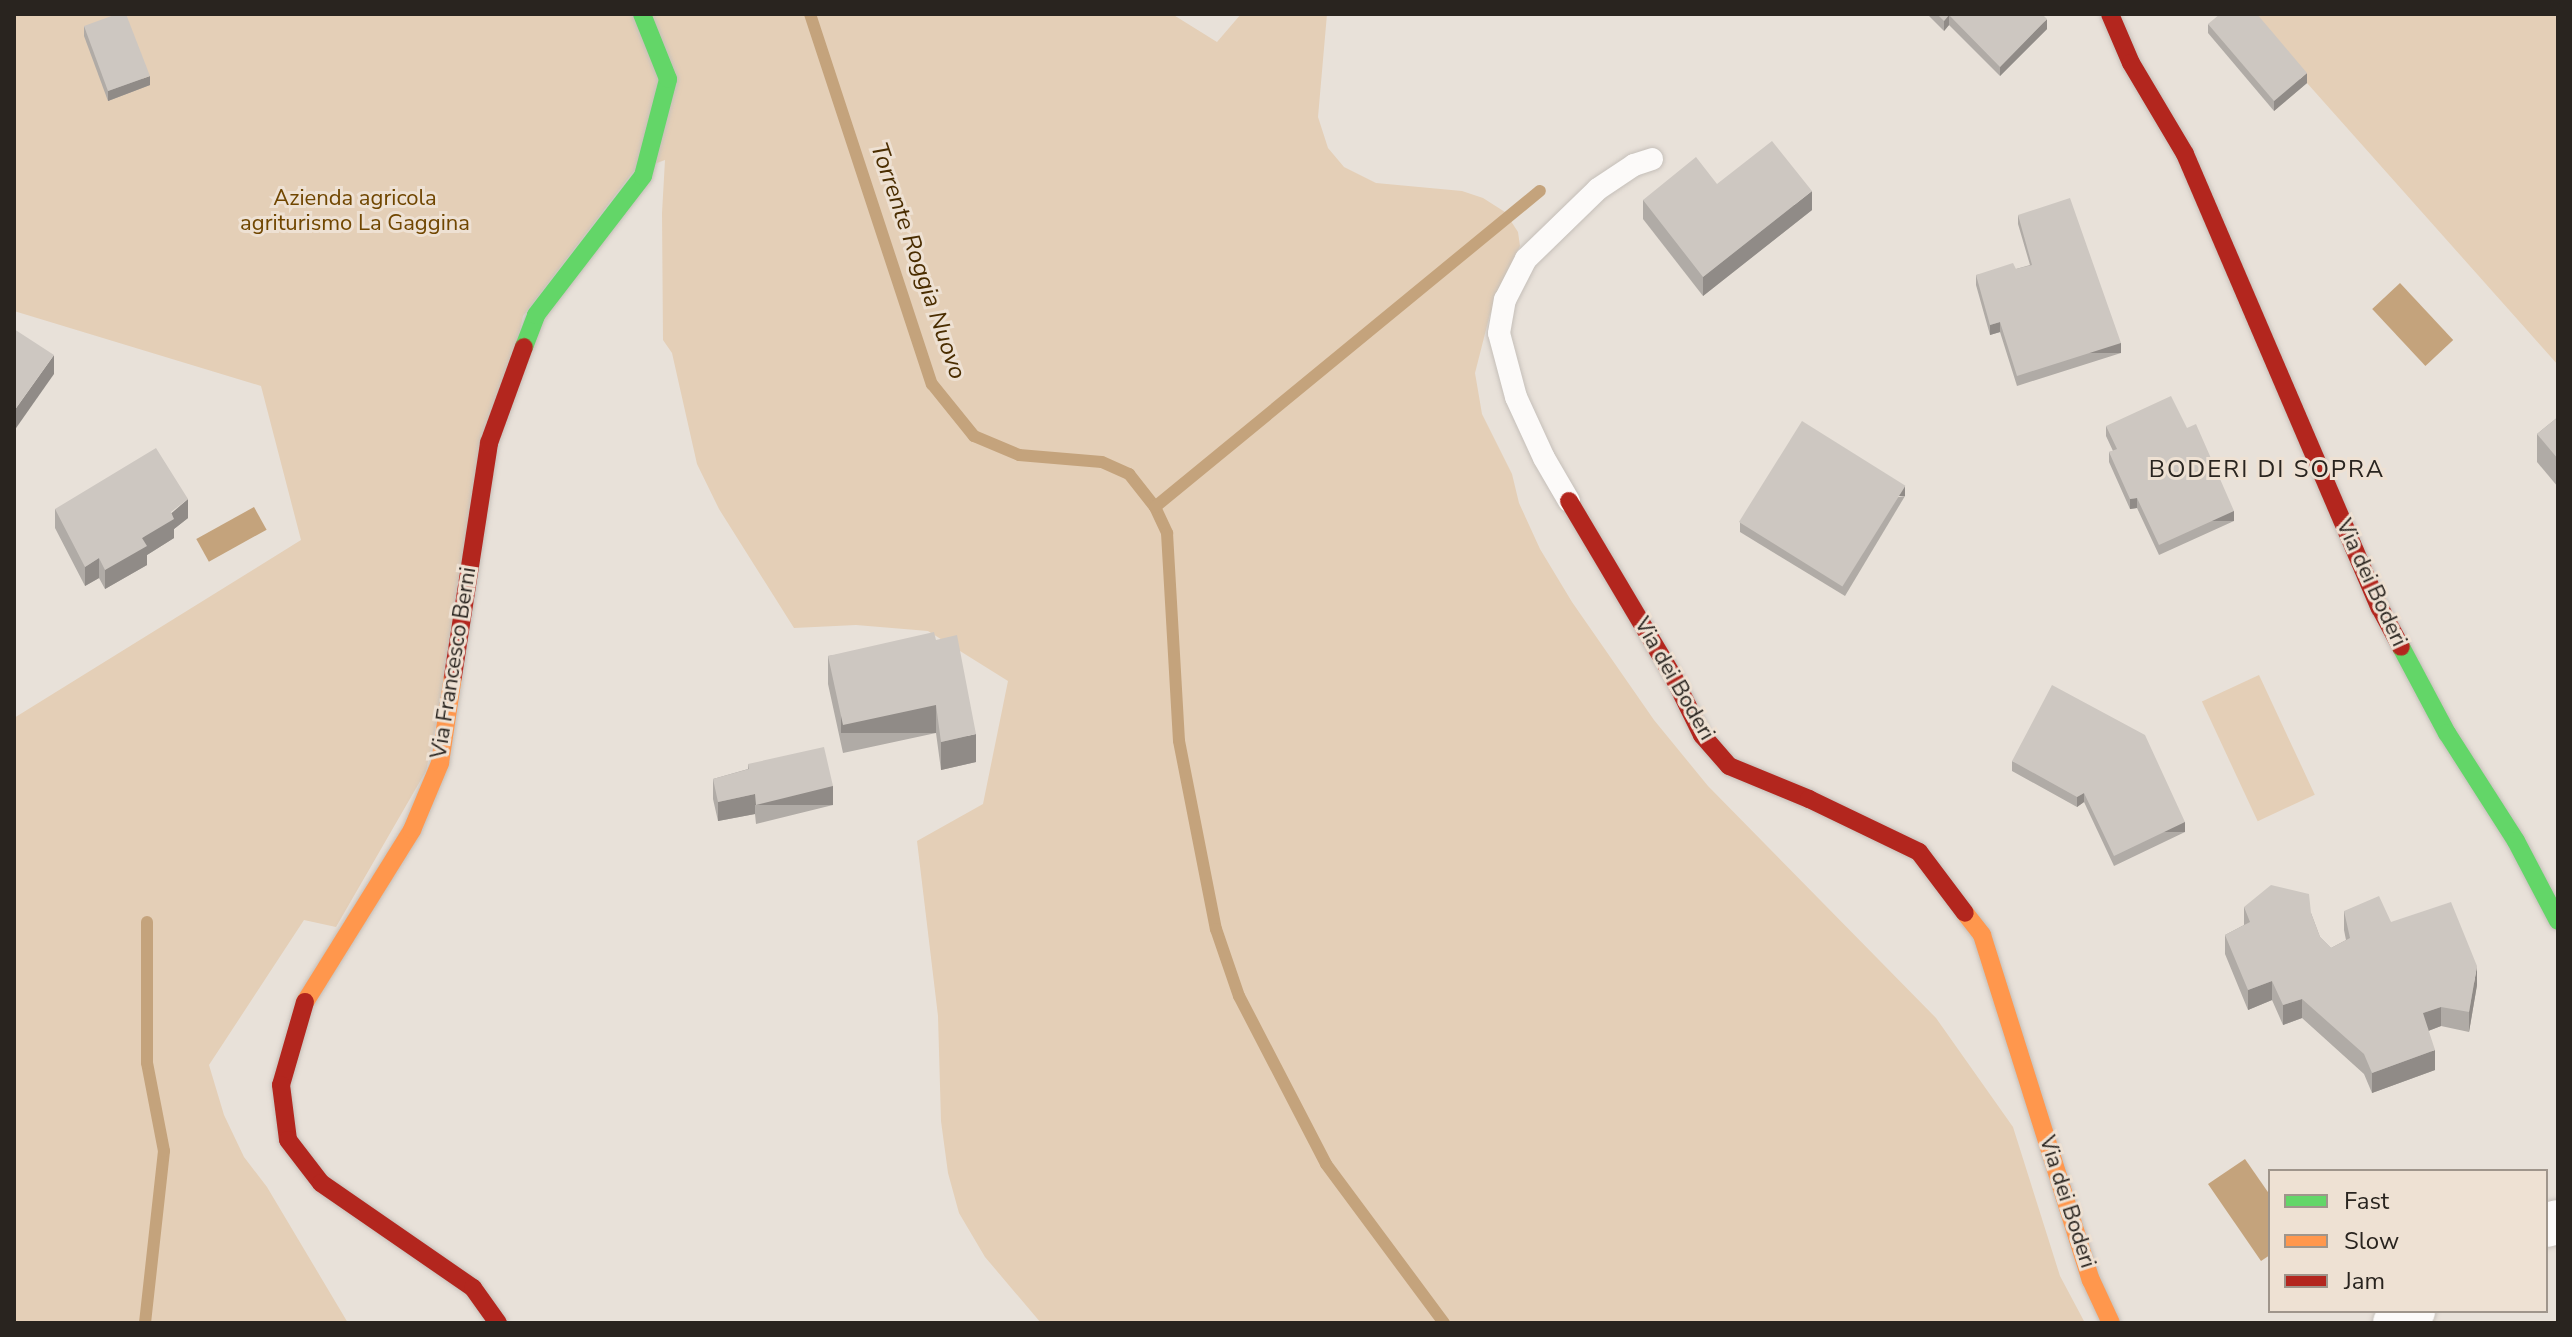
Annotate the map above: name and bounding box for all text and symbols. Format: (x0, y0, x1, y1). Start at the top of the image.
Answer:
water label: Torrente Roggia Nuovo (864, 139, 972, 383)
park label: Azienda agricola agriturismo La Gaggina (240, 185, 470, 236)
district label: BODERI DI SOPRA (2149, 456, 2385, 484)
street label: Via dei Boderi (2330, 515, 2412, 651)
street label: Via Francesco Berni (426, 565, 482, 761)
street label: Via dei Boderi (1628, 613, 1720, 745)
street label: Via dei Boderi (2033, 1133, 2101, 1271)
legend (2268, 1169, 2548, 1313)
text: Fast (2344, 1185, 2389, 1217)
text: Slow (2344, 1225, 2399, 1257)
text: Jam (2344, 1265, 2385, 1297)

